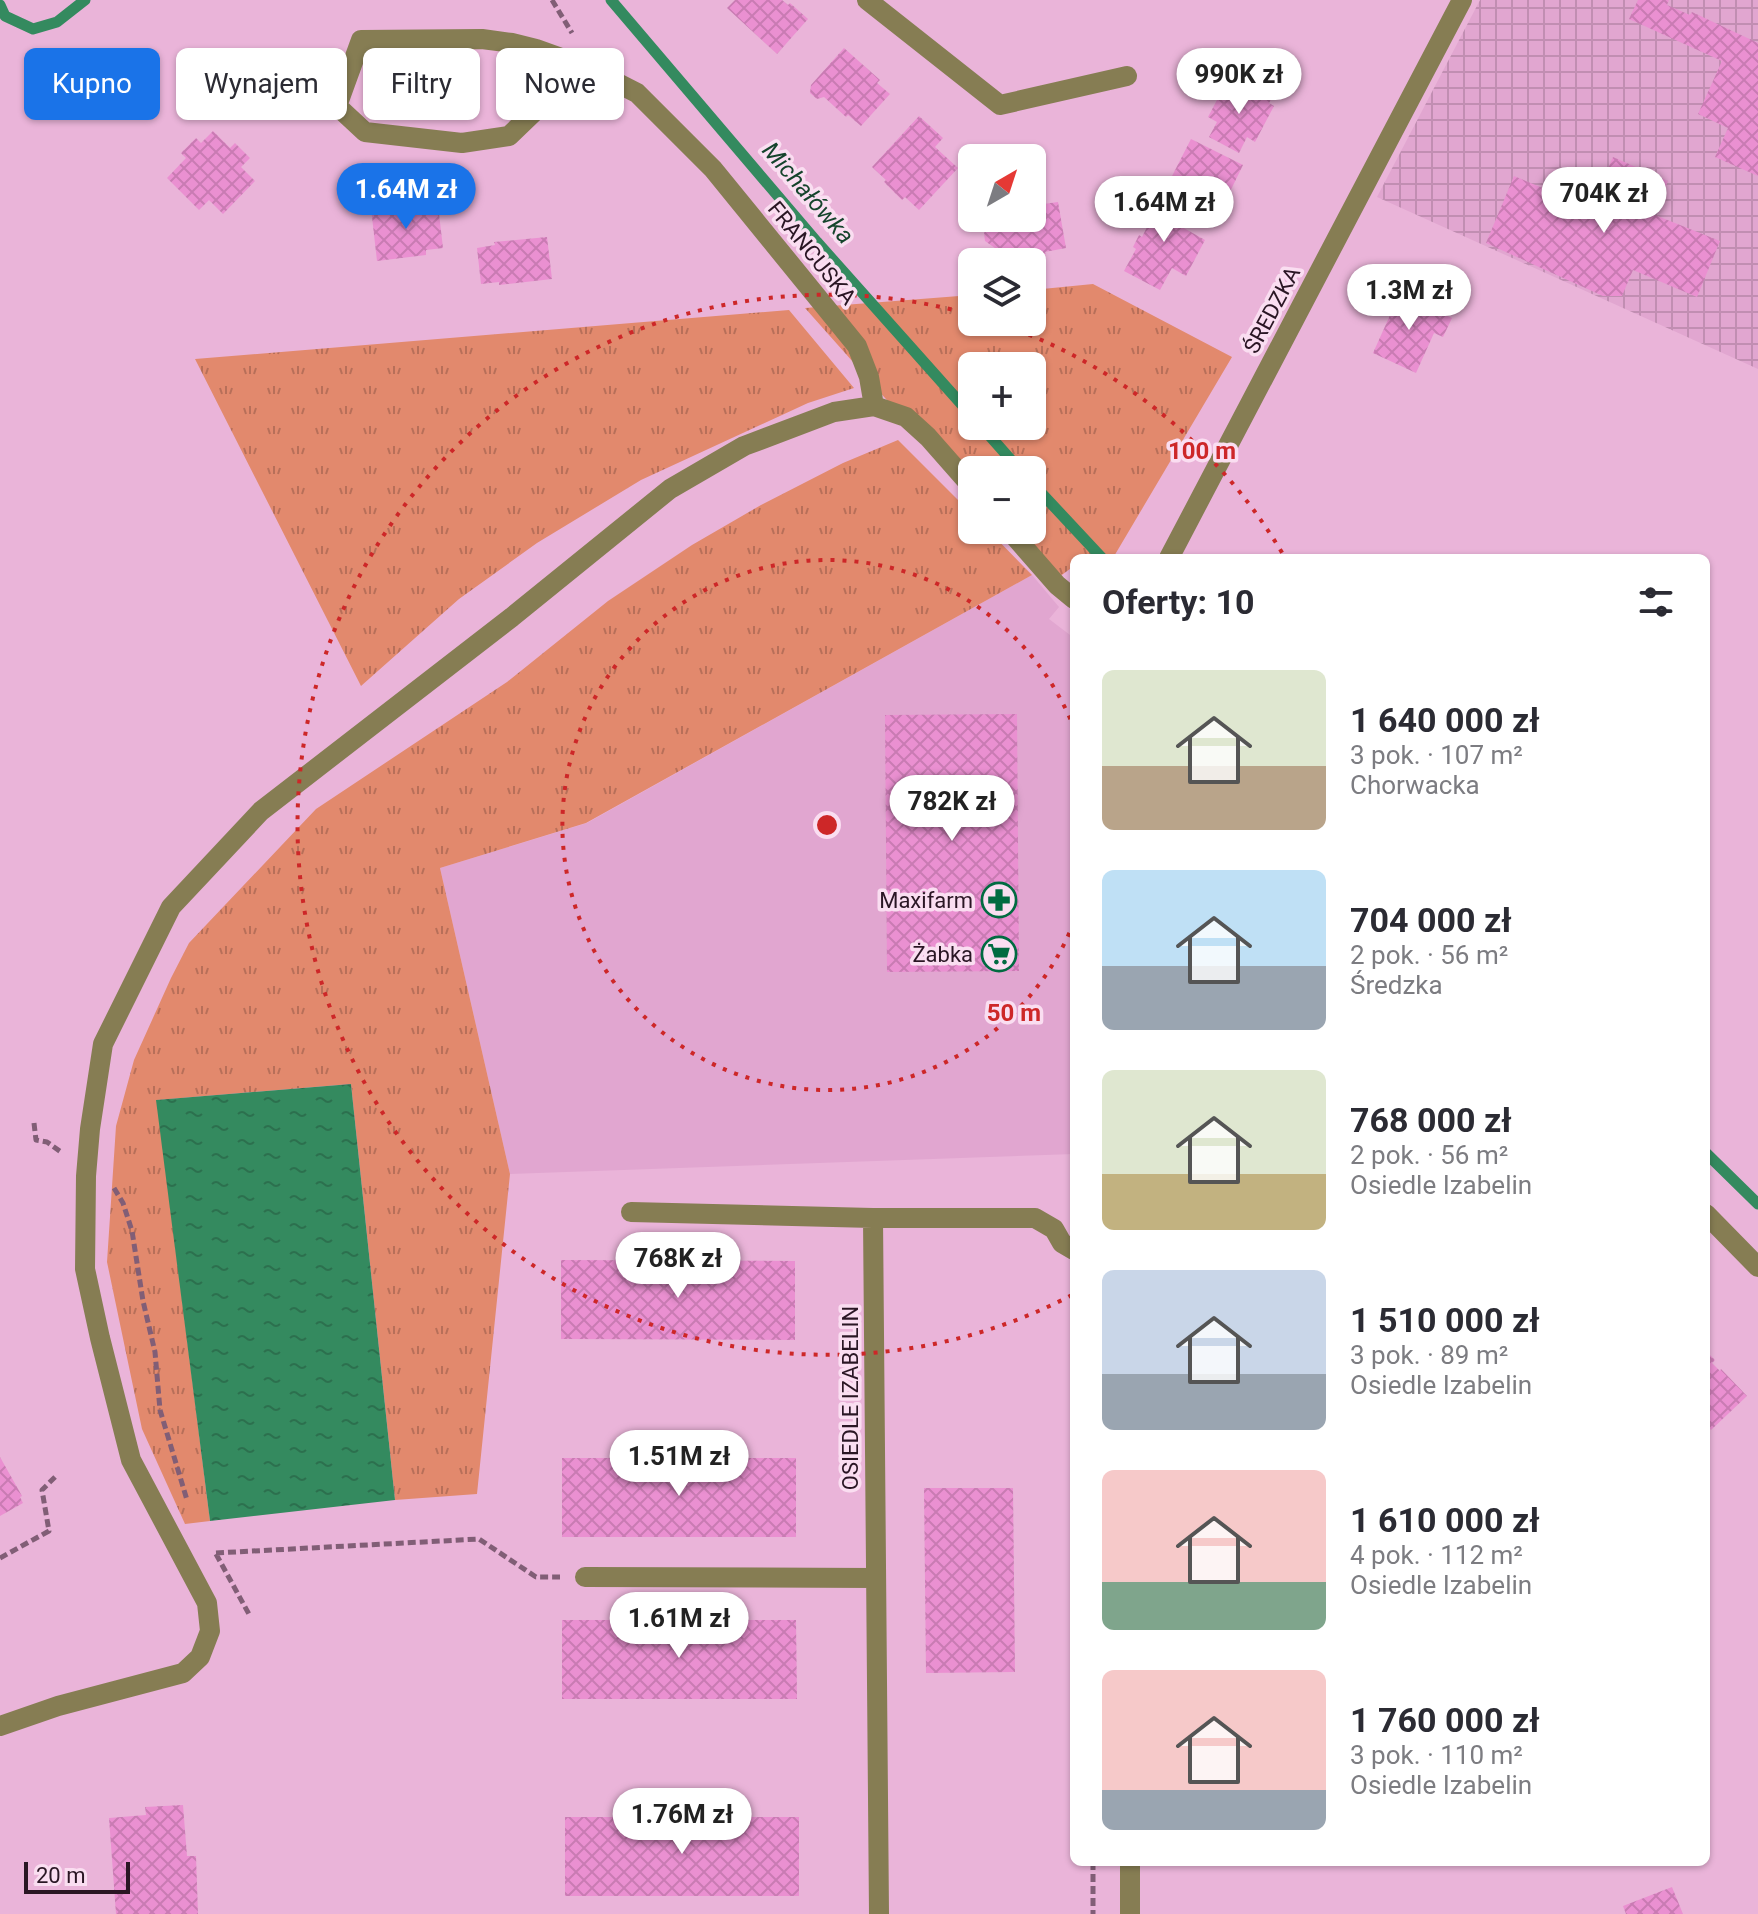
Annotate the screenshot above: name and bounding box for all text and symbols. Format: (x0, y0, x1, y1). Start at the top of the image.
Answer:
chip: Kupno (24, 48, 160, 120)
chip: Wynajem (176, 48, 347, 120)
chip: Filtry (363, 48, 480, 120)
chip: Nowe (496, 48, 624, 120)
pin: 990K zł (1165, 48, 1313, 116)
text: 990K zł (1195, 59, 1283, 89)
water label: Michałówka (756, 137, 860, 249)
north arrow (958, 144, 1046, 232)
map controls (958, 144, 1046, 544)
pin: 1.64M zł (323, 163, 489, 231)
pin: 704K zł (1530, 167, 1678, 235)
text: 1.64M zł (355, 174, 457, 204)
pin: 1.64M zł (1081, 176, 1247, 244)
text: 704K zł (1560, 178, 1648, 208)
text: 1.64M zł (1113, 187, 1215, 217)
street label: FRANCUSKA (763, 196, 862, 310)
button: layers (958, 248, 1046, 336)
street label: ŚREDZKA (1238, 261, 1306, 358)
pin: 1.3M zł (1335, 264, 1483, 332)
text: 1.3M zł (1365, 275, 1453, 305)
button: + (958, 352, 1046, 440)
text: 100 m (1168, 437, 1236, 465)
button: − (958, 456, 1046, 544)
icon: filters (1634, 580, 1678, 624)
text: Oferty: 10 (1102, 582, 1255, 622)
text: 1 640 000 zł (1350, 700, 1540, 740)
icon: home (1166, 702, 1262, 798)
text: 3 pok. · 107 m² (1350, 740, 1523, 770)
text: Chorwacka (1350, 770, 1480, 800)
pin: 782K zł (878, 775, 1026, 843)
text: 782K zł (908, 786, 996, 816)
centre of rings (813, 811, 841, 839)
pharmacy icon: Maxifarm (980, 881, 1018, 919)
place label: Maxifarm (879, 888, 973, 913)
text: 704 000 zł (1350, 900, 1512, 940)
icon: home (1166, 902, 1262, 998)
supermarket icon: Żabka (980, 935, 1018, 973)
text: 2 pok. · 56 m² (1350, 940, 1508, 970)
place label: Żabka (912, 942, 973, 967)
text: Średzka (1350, 970, 1443, 1000)
text: 50 m (987, 999, 1041, 1027)
text: 768 000 zł (1350, 1100, 1512, 1140)
icon: home (1166, 1102, 1262, 1198)
text: 2 pok. · 56 m² (1350, 1140, 1508, 1170)
text: Osiedle Izabelin (1350, 1170, 1532, 1200)
pin: 768K zł (604, 1232, 752, 1300)
text: 768K zł (634, 1243, 722, 1273)
text: 1 510 000 zł (1350, 1300, 1540, 1340)
icon: home (1166, 1302, 1262, 1398)
street label: OSIEDLE IZABELIN (838, 1306, 863, 1490)
text: 3 pok. · 89 m² (1350, 1340, 1508, 1370)
text: Osiedle Izabelin (1350, 1370, 1532, 1400)
pin: 1.51M zł (596, 1430, 762, 1498)
text: 1.51M zł (628, 1441, 730, 1471)
text: 1 610 000 zł (1350, 1500, 1540, 1540)
icon: home (1166, 1502, 1262, 1598)
text: 4 pok. · 112 m² (1350, 1540, 1523, 1570)
text: Osiedle Izabelin (1350, 1570, 1532, 1600)
pin: 1.61M zł (596, 1592, 762, 1660)
text: 1.61M zł (628, 1603, 730, 1633)
text: 1 760 000 zł (1350, 1700, 1540, 1740)
icon: home (1166, 1702, 1262, 1798)
text: 3 pok. · 110 m² (1350, 1740, 1523, 1770)
text: Osiedle Izabelin (1350, 1770, 1532, 1800)
pin: 1.76M zł (599, 1788, 765, 1856)
text: 1.76M zł (631, 1799, 733, 1829)
scale bar (24, 1858, 130, 1894)
text: 20 m (36, 1863, 85, 1888)

